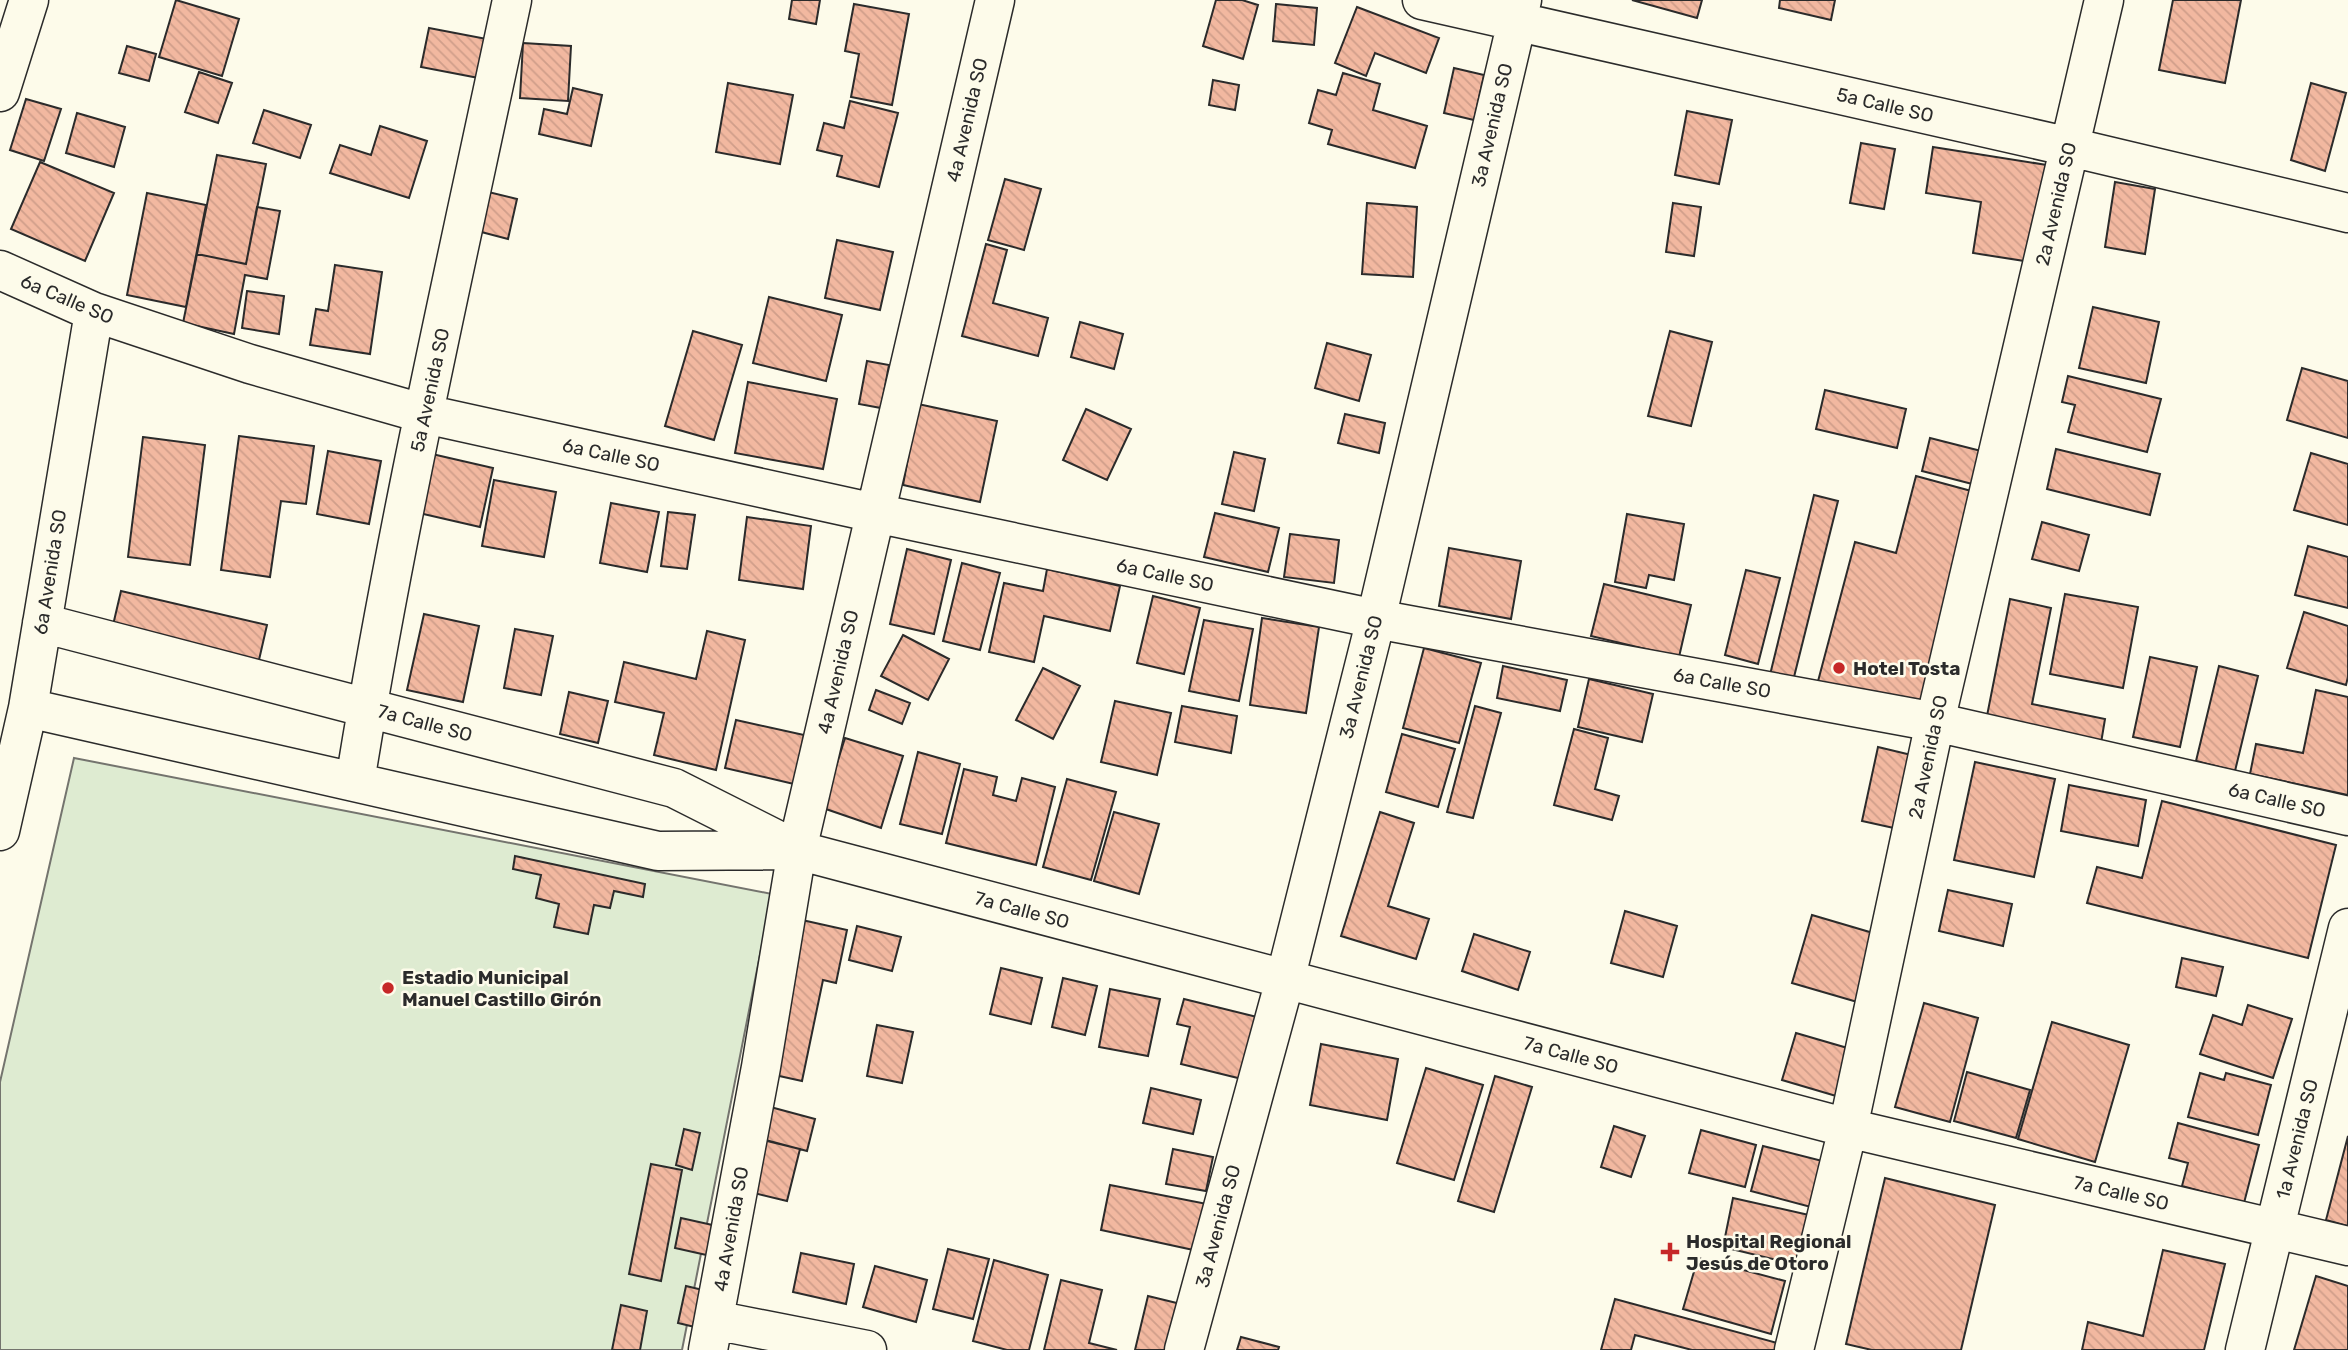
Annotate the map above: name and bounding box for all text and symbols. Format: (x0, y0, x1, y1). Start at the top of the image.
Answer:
street label: 4a Avenida SO (942, 56, 992, 184)
street label: 3a Avenida SO (1467, 61, 1517, 189)
street label: 5a Calle SO (1834, 83, 1936, 127)
street label: 2a Avenida SO (2031, 140, 2081, 268)
street label: 6a Calle SO (17, 269, 117, 329)
street label: 5a Avenida SO (406, 326, 454, 454)
street label: 6a Calle SO (560, 433, 662, 477)
street label: 6a Avenida SO (29, 508, 71, 636)
street label: 6a Calle SO (1114, 553, 1216, 597)
street label: 4a Avenida SO (813, 608, 863, 736)
street label: 3a Avenida SO (1335, 613, 1387, 741)
place label: Hotel Tosta (1853, 657, 1960, 680)
marker: Hotel Tosta (1831, 660, 1847, 676)
street label: 6a Calle SO (1671, 663, 1773, 703)
street label: 2a Avenida SO (1904, 693, 1952, 821)
street label: 7a Calle SO (375, 699, 475, 747)
street label: 6a Calle SO (2226, 778, 2328, 822)
street label: 7a Calle SO (972, 886, 1072, 934)
place label: Estadio Municipal Manuel Castillo Girón (402, 966, 601, 1011)
marker: Estadio Municipal Manuel Castillo Girón (380, 980, 396, 996)
street label: 7a Calle SO (1521, 1031, 1621, 1079)
street label: 1a Avenida SO (2271, 1077, 2323, 1201)
street label: 3a Avenida SO (1191, 1162, 1245, 1290)
street label: 4a Avenida SO (709, 1165, 753, 1293)
street label: 7a Calle SO (2071, 1171, 2171, 1215)
place label: Hospital Regional Jesús de Otoro (1686, 1230, 1852, 1275)
marker: Hospital Regional Jesús de Otoro (1660, 1242, 1680, 1262)

